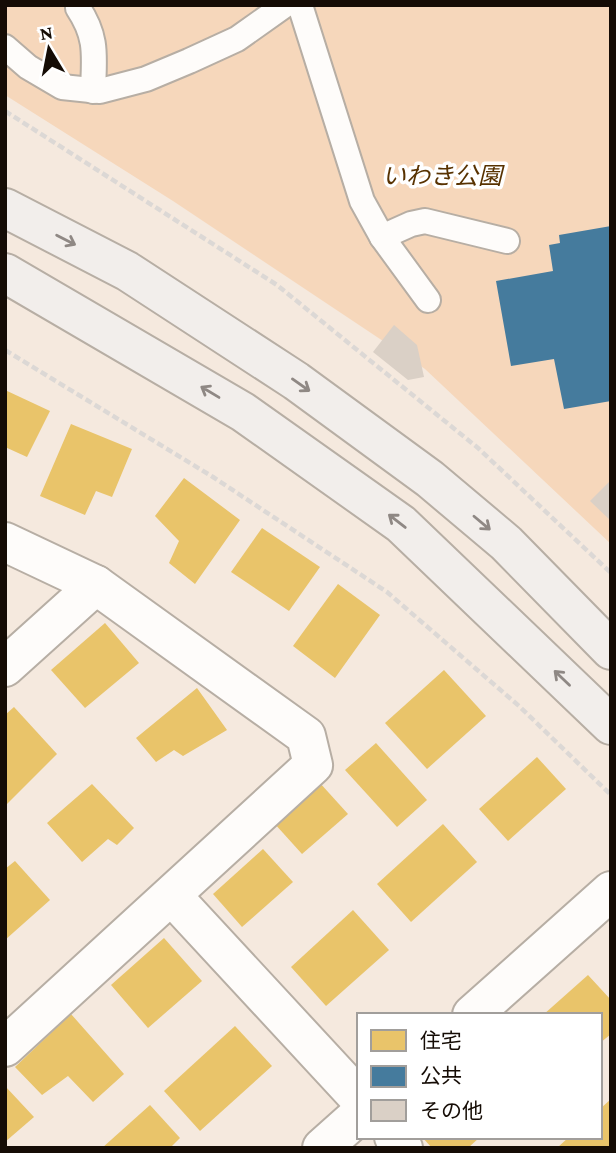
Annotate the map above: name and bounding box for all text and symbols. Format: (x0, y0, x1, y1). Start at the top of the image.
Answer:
north arrow (14, 14, 84, 84)
text: N (38, 21, 54, 44)
park label: いわき公園 (382, 162, 505, 189)
one-way arrow (55, 233, 76, 247)
one-way arrow (291, 378, 310, 392)
one-way arrow (200, 385, 220, 399)
one-way arrow (388, 514, 407, 529)
one-way arrow (472, 515, 490, 530)
one-way arrow (553, 670, 570, 687)
legend (357, 1013, 602, 1139)
text: 住宅 (420, 1029, 462, 1053)
text: 公共 (420, 1064, 462, 1088)
text: その他 (420, 1099, 483, 1123)

